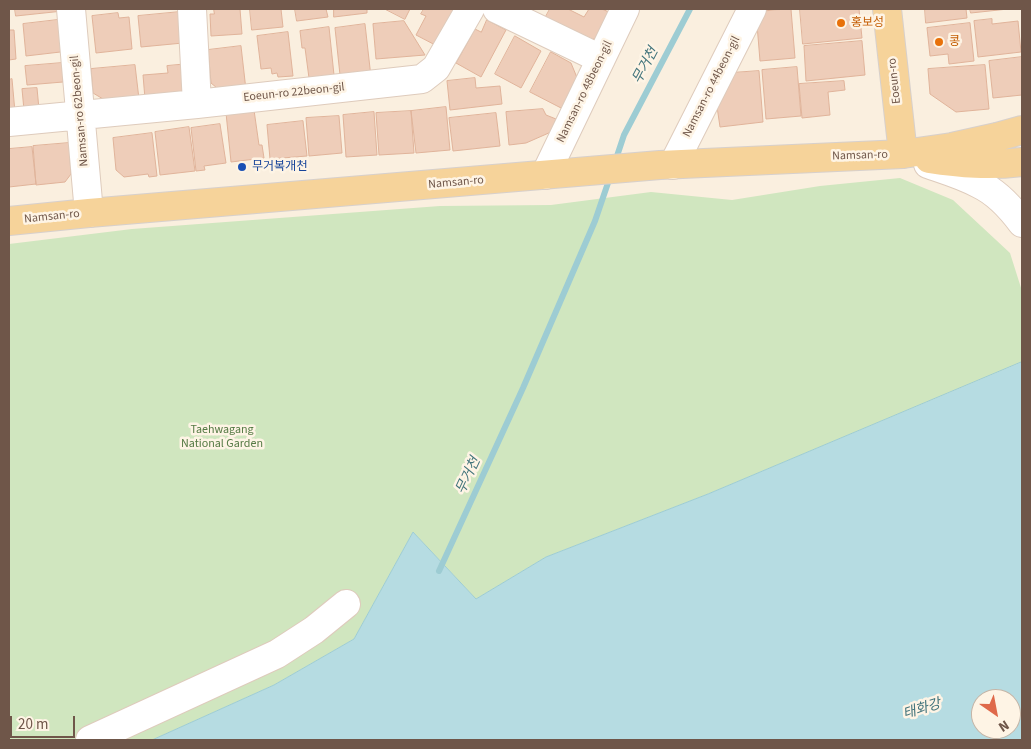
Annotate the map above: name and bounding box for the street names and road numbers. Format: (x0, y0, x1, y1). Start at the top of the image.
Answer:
street label: Namsan-ro 44beon-gil (680, 34, 744, 140)
street label: Namsan-ro 48beon-gil (554, 39, 616, 145)
street label: Namsan-ro 62beon-gil (68, 55, 92, 167)
street label: Eoeun-ro (885, 57, 905, 105)
street label: Eoeun-ro 22beon-gil (243, 81, 345, 105)
street label: Namsan-ro (832, 148, 888, 164)
street label: Namsan-ro (428, 173, 484, 193)
street label: Namsan-ro (24, 207, 80, 227)

